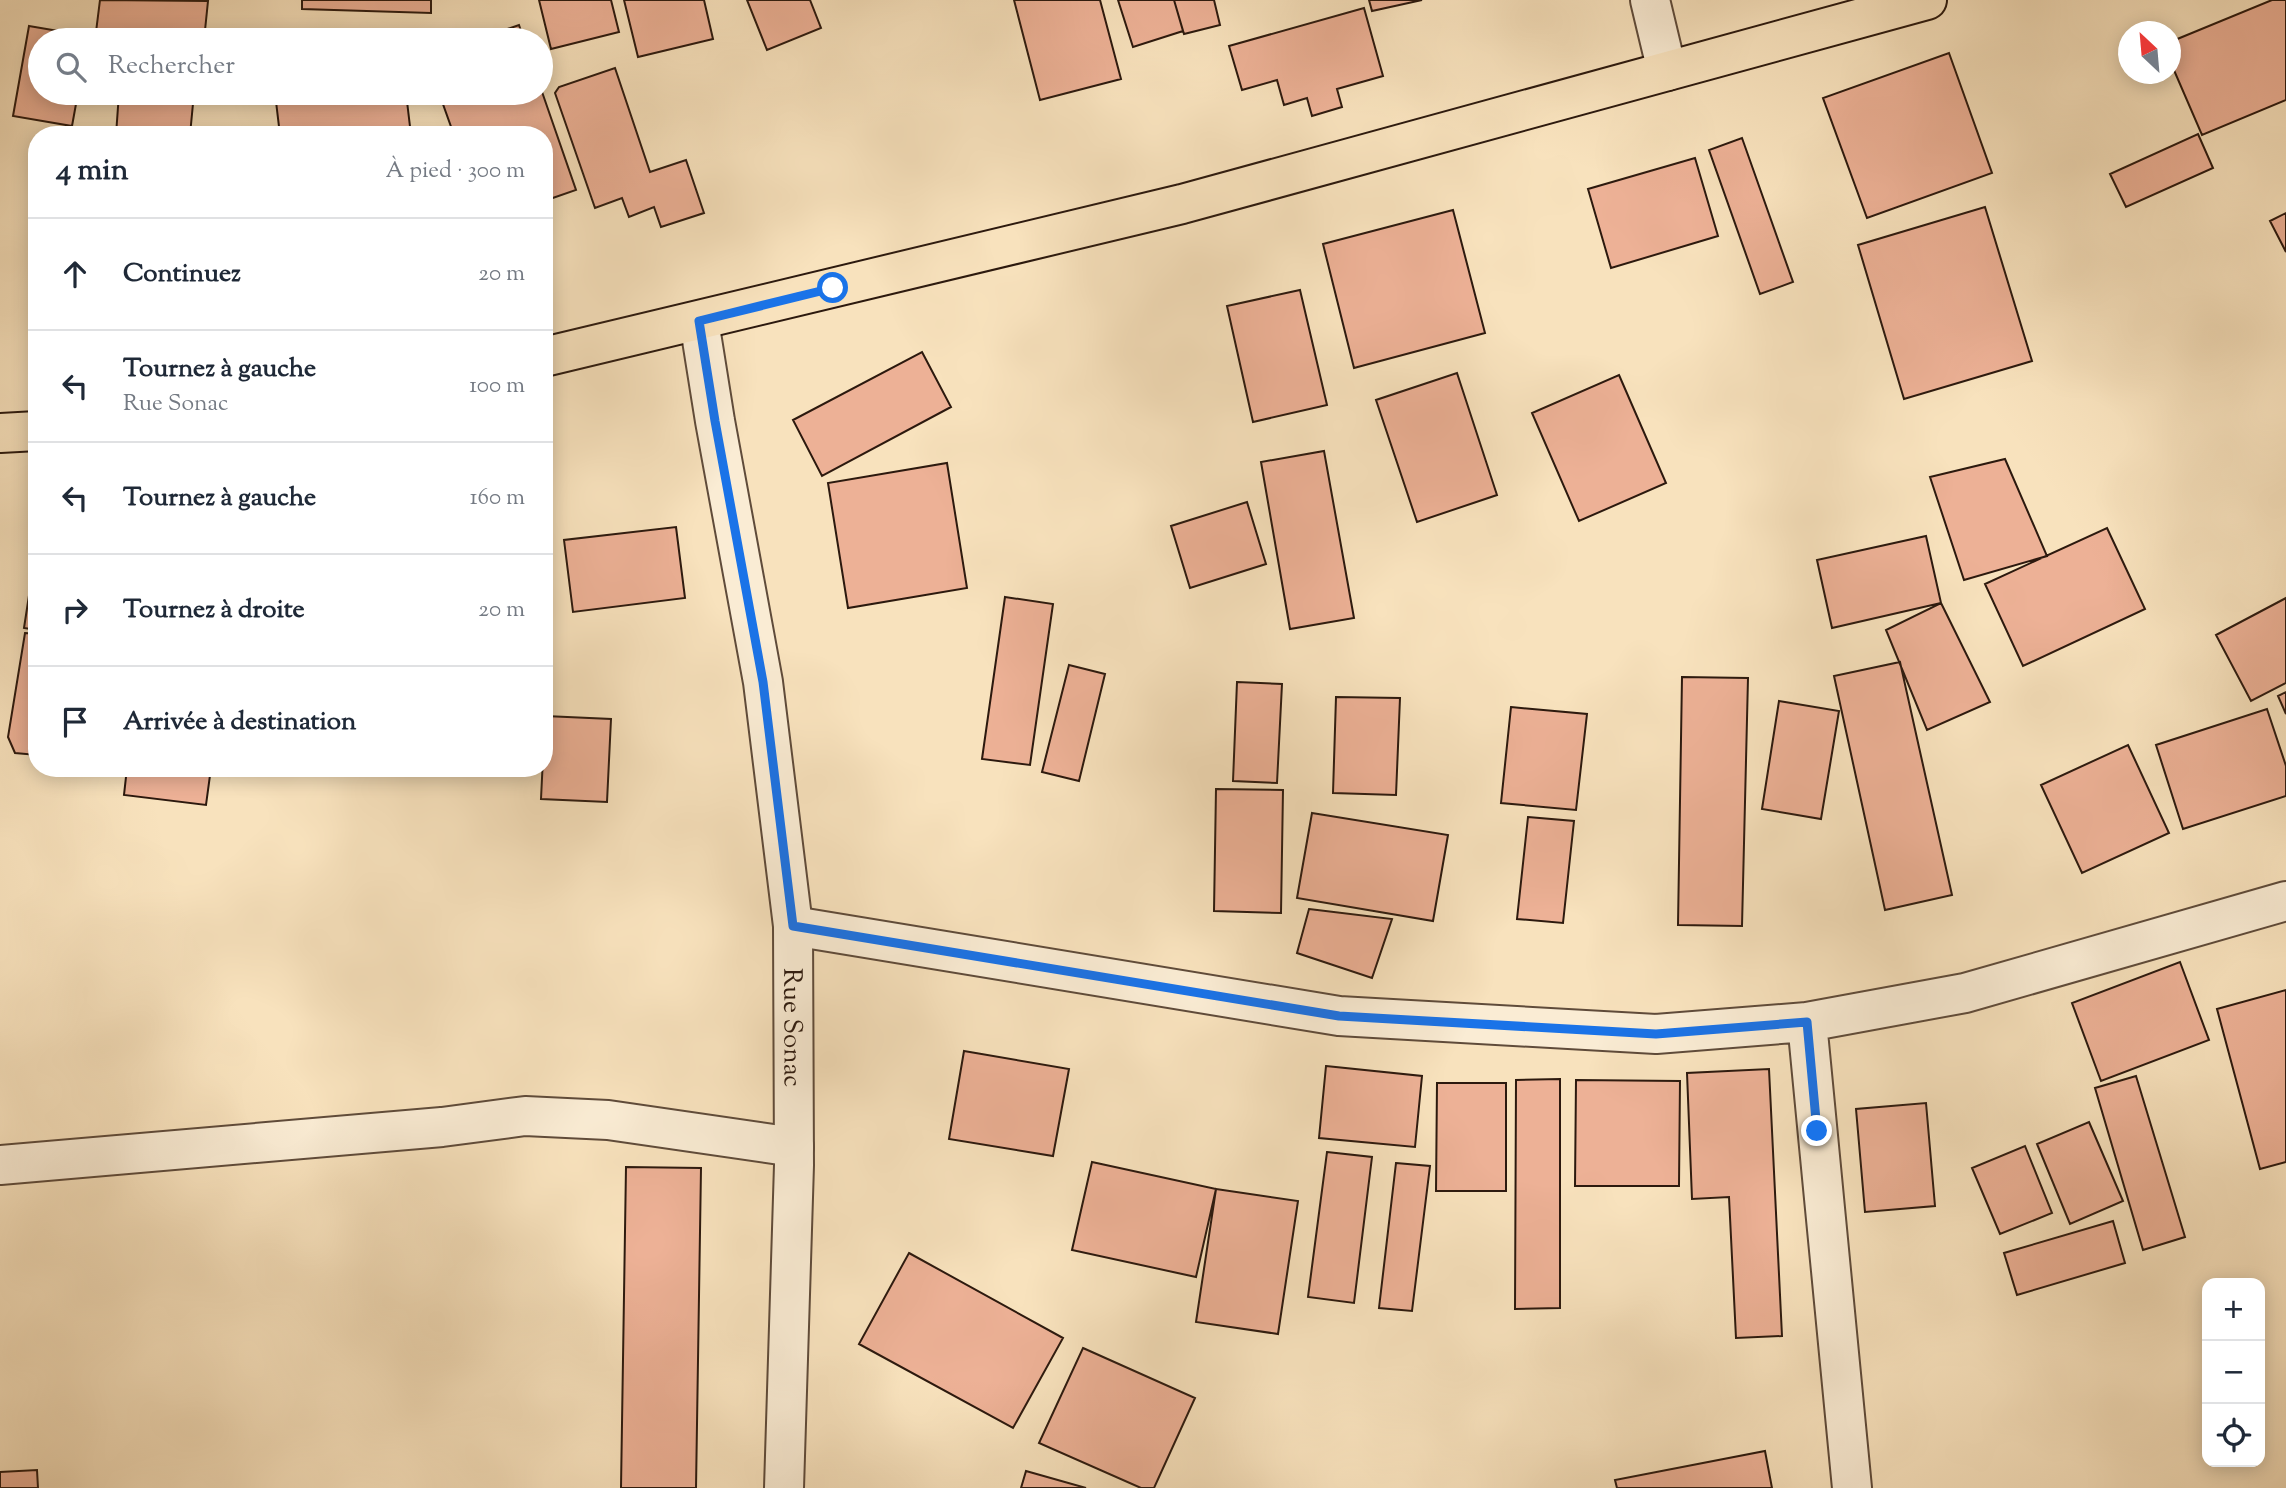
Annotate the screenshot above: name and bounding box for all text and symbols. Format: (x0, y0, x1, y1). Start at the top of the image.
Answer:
north arrow (2118, 21, 2181, 84)
search box (28, 28, 553, 105)
icon: search (52, 48, 90, 86)
text: Rechercher (108, 48, 235, 85)
text: 4 min (56, 150, 129, 193)
text: À pied · 300 m (386, 155, 525, 188)
icon: ahead (56, 255, 94, 293)
text: Continuez (123, 256, 241, 293)
text: 20 m (478, 258, 525, 291)
route start (817, 272, 848, 303)
text: Tournez à gauche (123, 351, 316, 388)
icon: left (56, 367, 94, 405)
text: 100 m (469, 370, 525, 403)
text: Rue Sonac (123, 388, 228, 421)
icon: left (56, 479, 94, 517)
text: Tournez à gauche (123, 480, 316, 517)
text: 160 m (470, 482, 525, 515)
icon: right (56, 591, 94, 629)
text: Tournez à droite (123, 592, 305, 629)
text: 20 m (478, 594, 525, 627)
icon: arrive (56, 703, 94, 741)
text: Arrivée à destination (123, 704, 356, 741)
street label: Rue Sonac (772, 968, 810, 1087)
route end (1801, 1115, 1832, 1146)
map controls (2202, 1278, 2265, 1467)
button: + (2202, 1278, 2265, 1341)
button: − (2202, 1341, 2265, 1404)
button: locate (2202, 1404, 2265, 1467)

